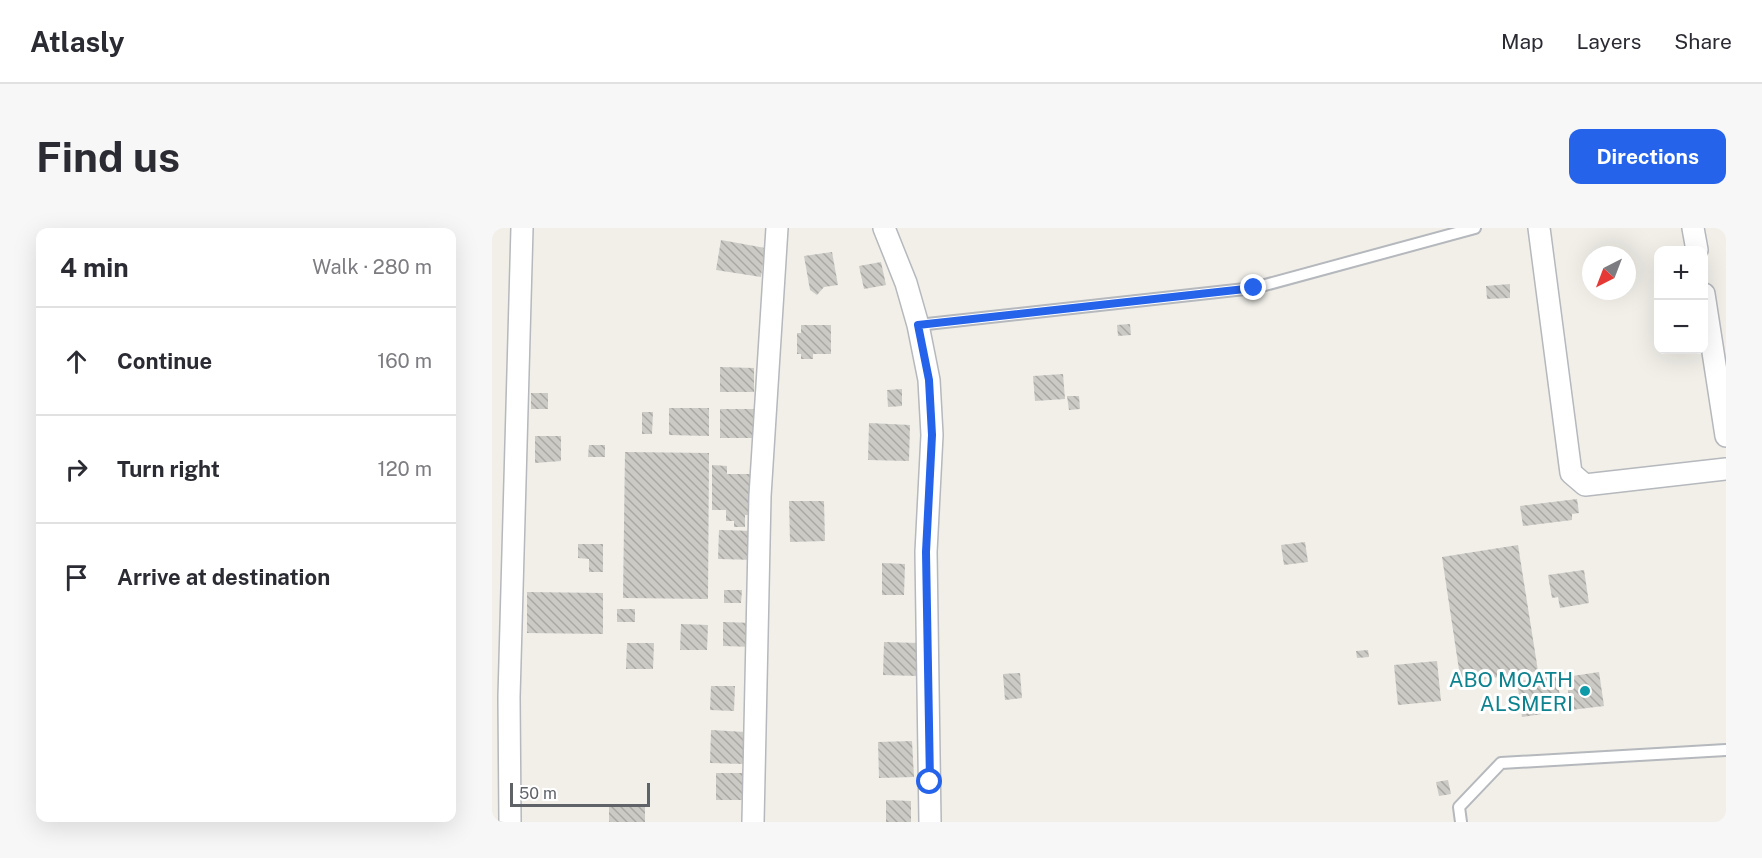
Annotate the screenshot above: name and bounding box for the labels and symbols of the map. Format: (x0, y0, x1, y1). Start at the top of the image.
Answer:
north arrow (1582, 246, 1636, 300)
route end (1240, 274, 1266, 300)
place label: ABO MOATH ALSMERI (1449, 667, 1573, 716)
marker: ABO MOATH ALSMERI (1578, 684, 1592, 698)
route start (916, 768, 942, 794)
scale bar (510, 780, 650, 808)

